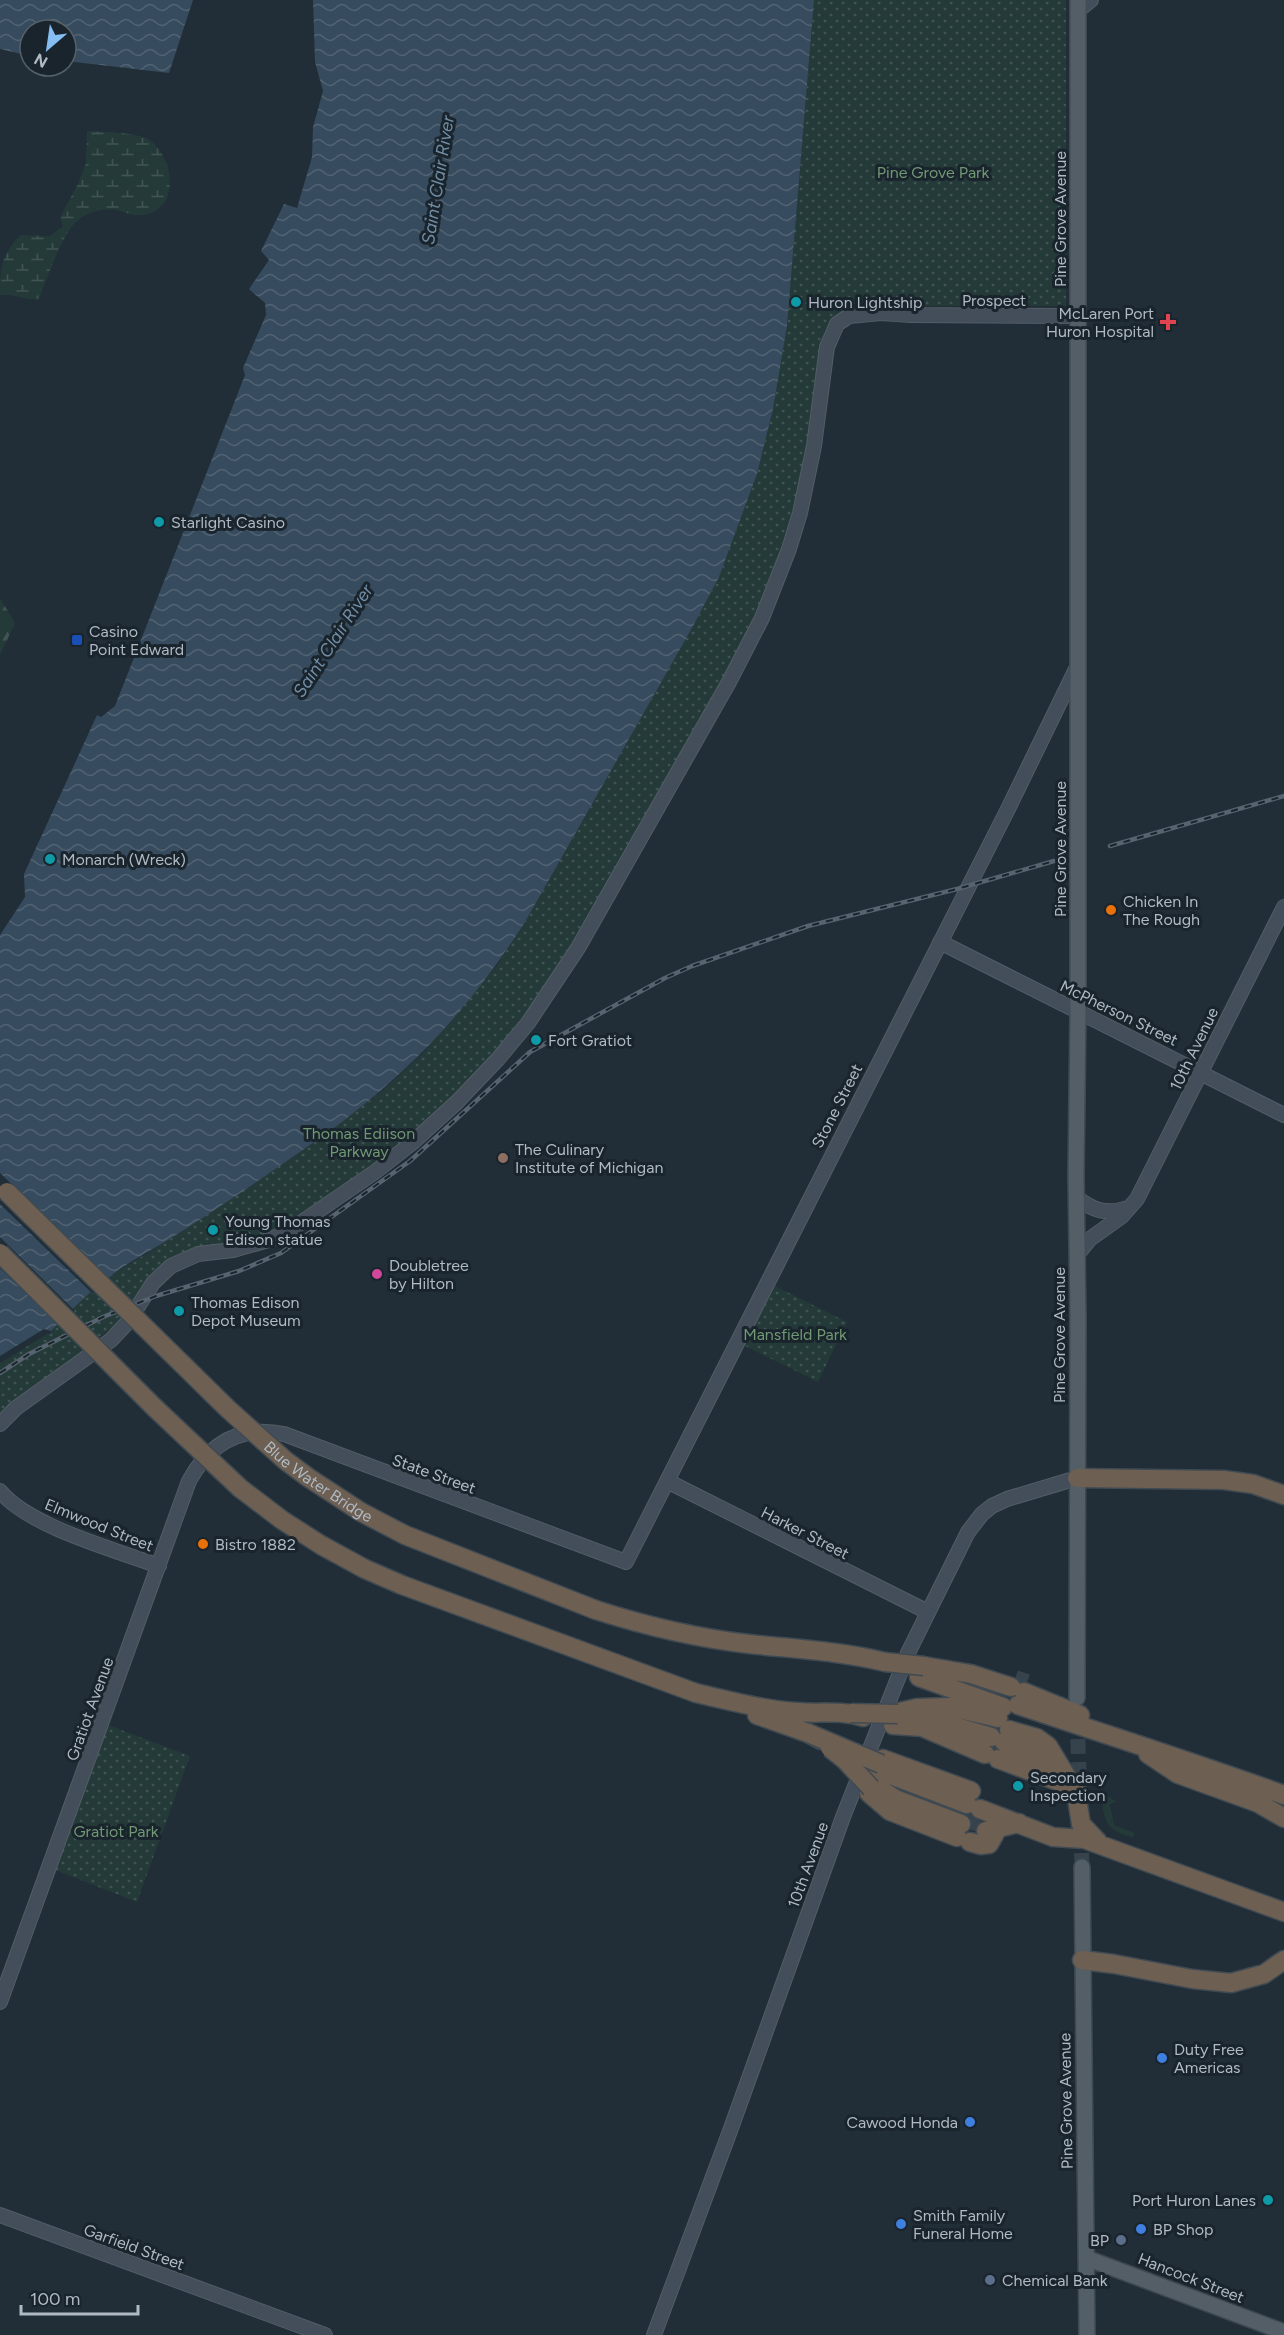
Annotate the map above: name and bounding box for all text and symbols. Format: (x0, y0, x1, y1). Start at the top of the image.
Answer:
north arrow (18, 18, 78, 78)
text: N (31, 49, 51, 72)
water label: Saint Clair River (417, 113, 459, 246)
street label: Pine Grove Avenue (1051, 151, 1070, 287)
park label: Pine Grove Park (877, 163, 989, 182)
street label: Prospect (962, 291, 1026, 310)
place label: Huron Lightship (808, 293, 922, 312)
marker: Huron Lightship (789, 295, 803, 309)
place label: McLaren Port Huron Hospital (1046, 304, 1154, 341)
marker: McLaren Port Huron Hospital (1159, 313, 1177, 331)
place label: Starlight Casino (171, 513, 285, 532)
marker: Starlight Casino (152, 515, 166, 529)
water label: Saint Clair River (288, 580, 378, 702)
place label: Casino Point Edward (89, 622, 184, 659)
marker: Casino Point Edward (70, 633, 84, 647)
street label: Pine Grove Avenue (1051, 781, 1070, 917)
place label: Monarch (Wreck) (62, 850, 186, 869)
marker: Monarch (Wreck) (43, 852, 57, 866)
place label: Chicken In The Rough (1123, 892, 1200, 929)
marker: Chicken In The Rough (1104, 903, 1118, 917)
street label: McPherson Street (1057, 976, 1181, 1050)
street label: 10th Avenue (1166, 1004, 1222, 1094)
place label: Fort Gratiot (548, 1031, 632, 1050)
marker: Fort Gratiot (529, 1033, 543, 1047)
street label: Stone Street (808, 1061, 866, 1151)
park label: Thomas Ediison Parkway (303, 1124, 415, 1161)
place label: The Culinary Institute of Michigan (515, 1140, 663, 1177)
marker: The Culinary Institute of Michigan (496, 1151, 510, 1165)
place label: Young Thomas Edison statue (225, 1212, 330, 1249)
marker: Young Thomas Edison statue (206, 1223, 220, 1237)
place label: Doubletree by Hilton (389, 1256, 469, 1293)
marker: Doubletree by Hilton (370, 1267, 384, 1281)
street label: Pine Grove Avenue (1050, 1267, 1069, 1403)
place label: Thomas Edison Depot Museum (191, 1293, 301, 1330)
marker: Thomas Edison Depot Museum (172, 1304, 186, 1318)
park label: Mansfield Park (743, 1325, 847, 1344)
street label: Blue Water Bridge (260, 1437, 376, 1526)
street label: State Street (390, 1450, 478, 1498)
street label: Elmwood Street (42, 1495, 156, 1555)
street label: Harker Street (758, 1503, 852, 1563)
place label: Bistro 1882 (215, 1535, 296, 1554)
marker: Bistro 1882 (196, 1537, 210, 1551)
street label: Gratiot Avenue (62, 1654, 118, 1763)
place label: Secondary Inspection (1030, 1768, 1107, 1805)
marker: Secondary Inspection (1011, 1779, 1025, 1793)
street label: 10th Avenue (784, 1819, 832, 1910)
park label: Gratiot Park (73, 1822, 159, 1841)
street label: Pine Grove Avenue (1055, 2033, 1077, 2169)
place label: Duty Free Americas (1174, 2040, 1244, 2077)
marker: Duty Free Americas (1155, 2051, 1169, 2065)
place label: Cawood Honda (846, 2113, 958, 2132)
marker: Cawood Honda (963, 2115, 977, 2129)
place label: Port Huron Lanes (1132, 2191, 1256, 2210)
marker: Port Huron Lanes (1261, 2193, 1275, 2207)
place label: Smith Family Funeral Home (913, 2206, 1013, 2243)
marker: Smith Family Funeral Home (894, 2217, 908, 2231)
street label: Garfield Street (81, 2220, 187, 2274)
place label: BP Shop (1153, 2220, 1213, 2239)
marker: BP Shop (1134, 2222, 1148, 2236)
place label: BP (1090, 2231, 1109, 2250)
marker: BP (1114, 2233, 1128, 2247)
street label: Hancock Street (1135, 2249, 1247, 2307)
place label: Chemical Bank (1002, 2271, 1108, 2290)
marker: Chemical Bank (983, 2273, 997, 2287)
scale bar (21, 2278, 138, 2316)
text: 100 m (30, 2288, 80, 2310)

